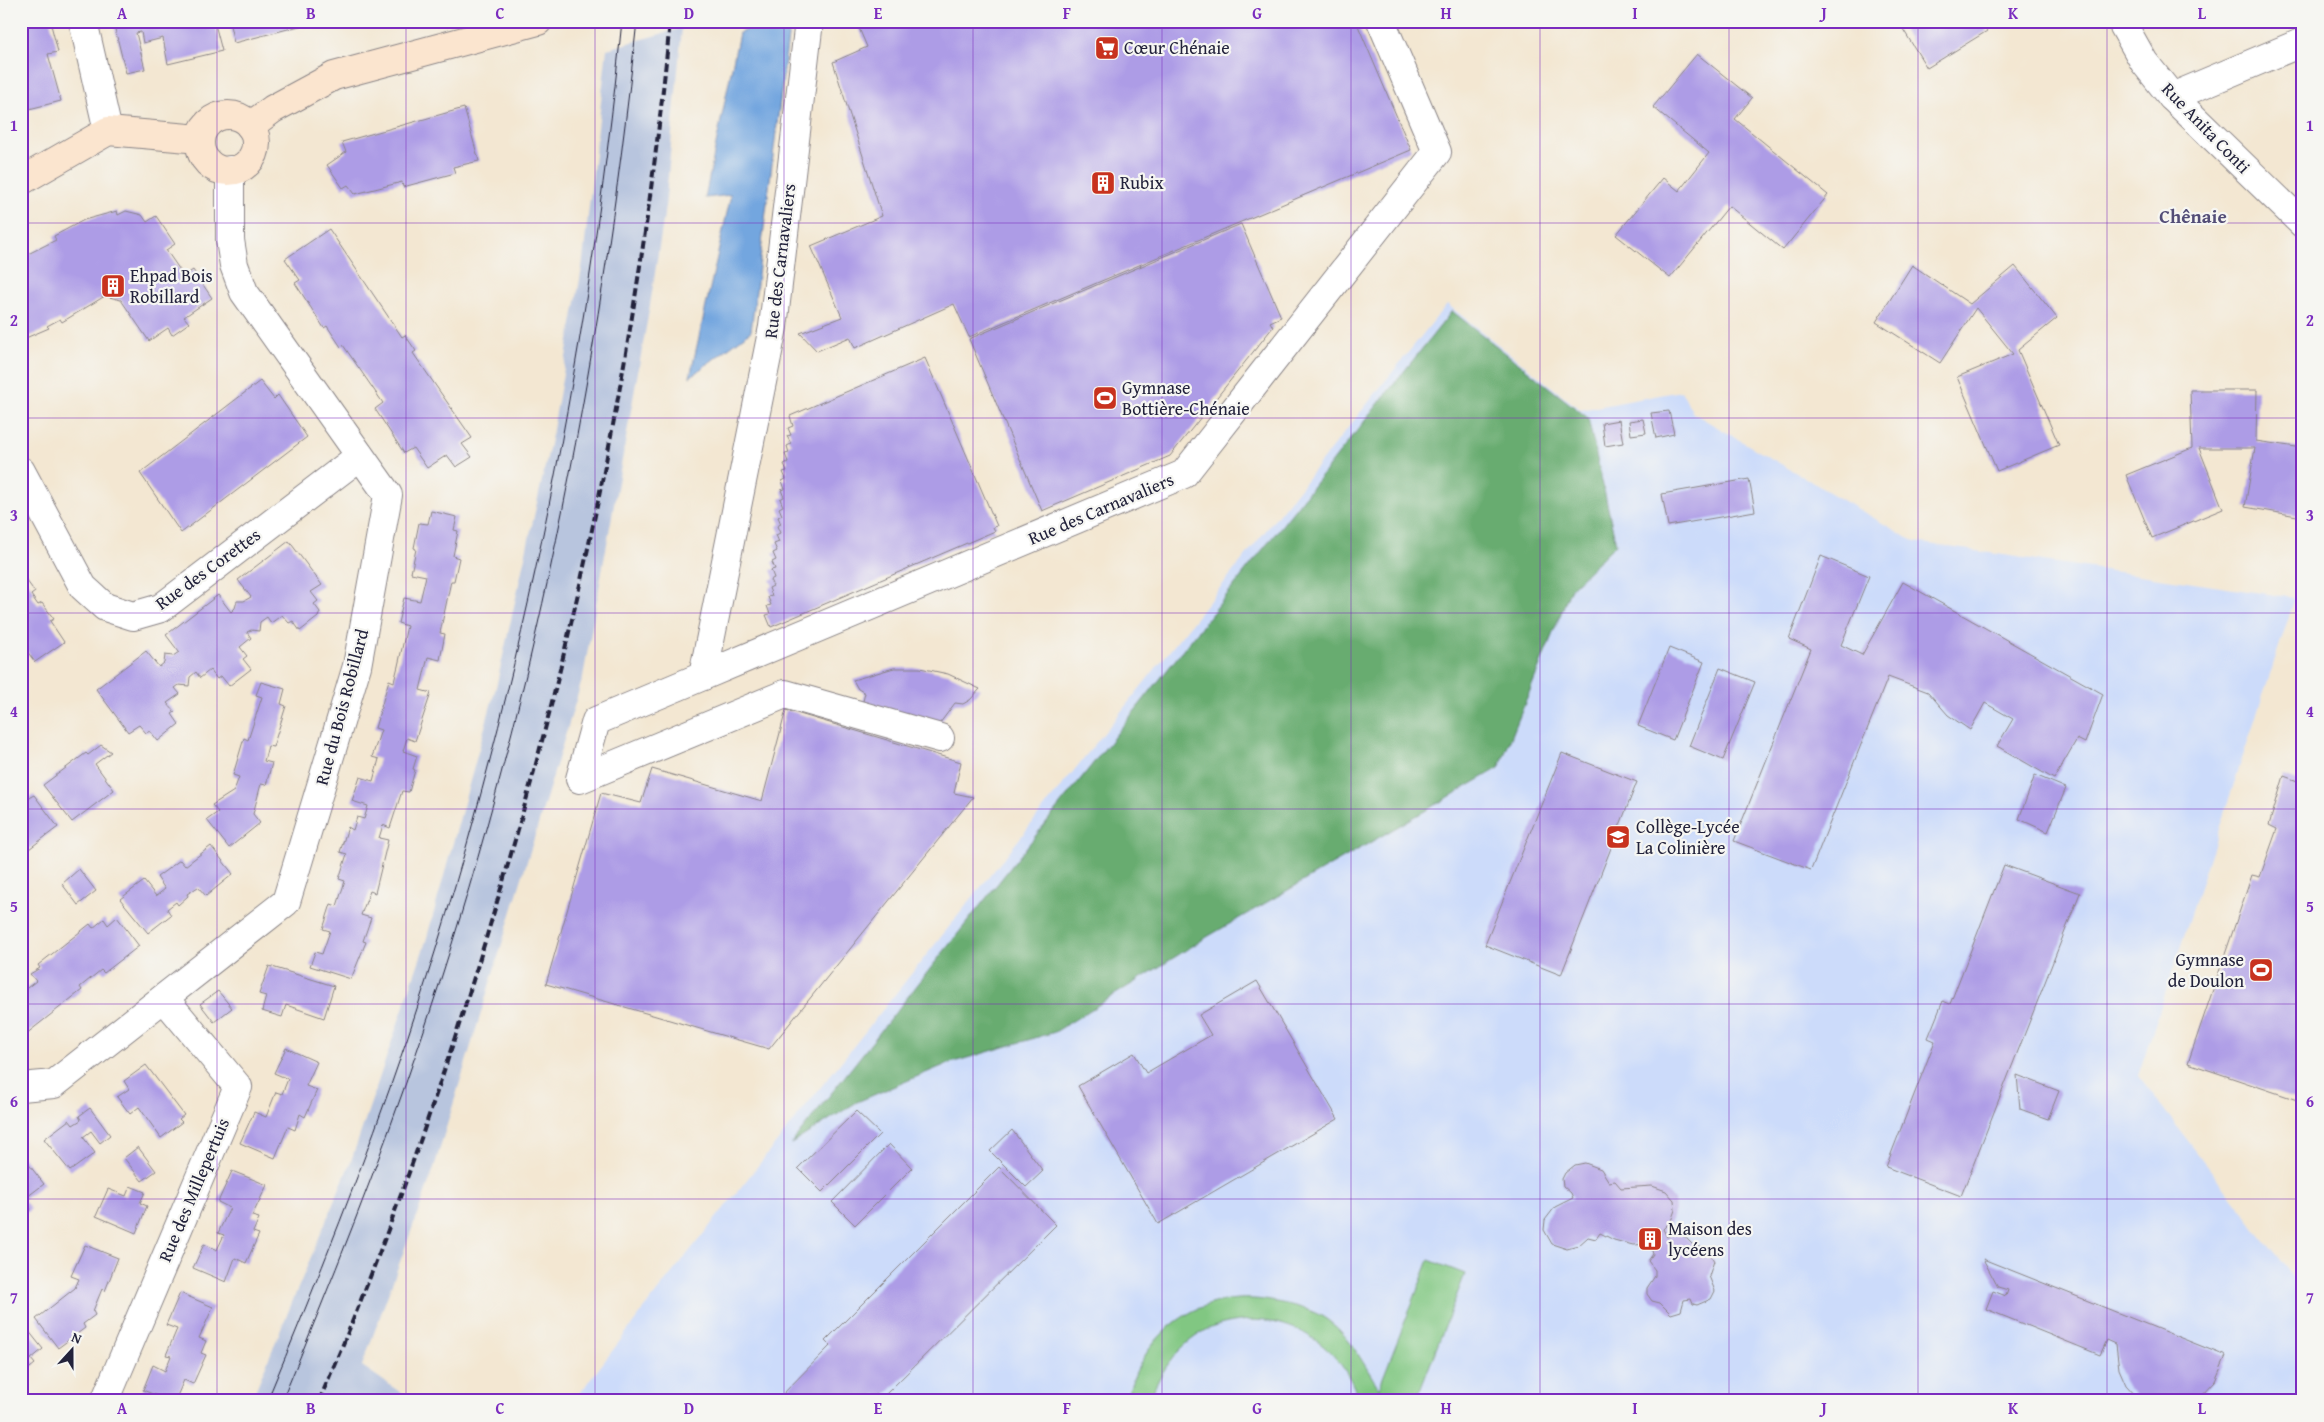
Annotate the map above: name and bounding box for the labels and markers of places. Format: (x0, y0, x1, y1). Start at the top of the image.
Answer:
place label: Cœur Chénaie (1124, 34, 1230, 61)
supermarket icon: Cœur Chénaie (1094, 35, 1120, 61)
place label: Rubix (1120, 169, 1164, 196)
building icon: Rubix (1090, 170, 1116, 196)
place label: Ehpad Bois Robillard (130, 262, 213, 310)
building icon: Ehpad Bois Robillard (100, 273, 126, 299)
place label: Gymnase Bottière-Chénaie (1122, 374, 1250, 422)
sports icon: Gymnase Bottière-Chénaie (1092, 385, 1118, 411)
place label: Collège-Lycée La Colinière (1636, 813, 1740, 861)
school or university icon: Collège-Lycée La Colinière (1605, 824, 1631, 850)
place label: Gymnase de Doulon (2168, 946, 2244, 994)
sports icon: Gymnase de Doulon (2248, 957, 2274, 983)
place label: Maison des lycéens (1668, 1215, 1752, 1263)
building icon: Maison des lycéens (1637, 1226, 1663, 1252)

